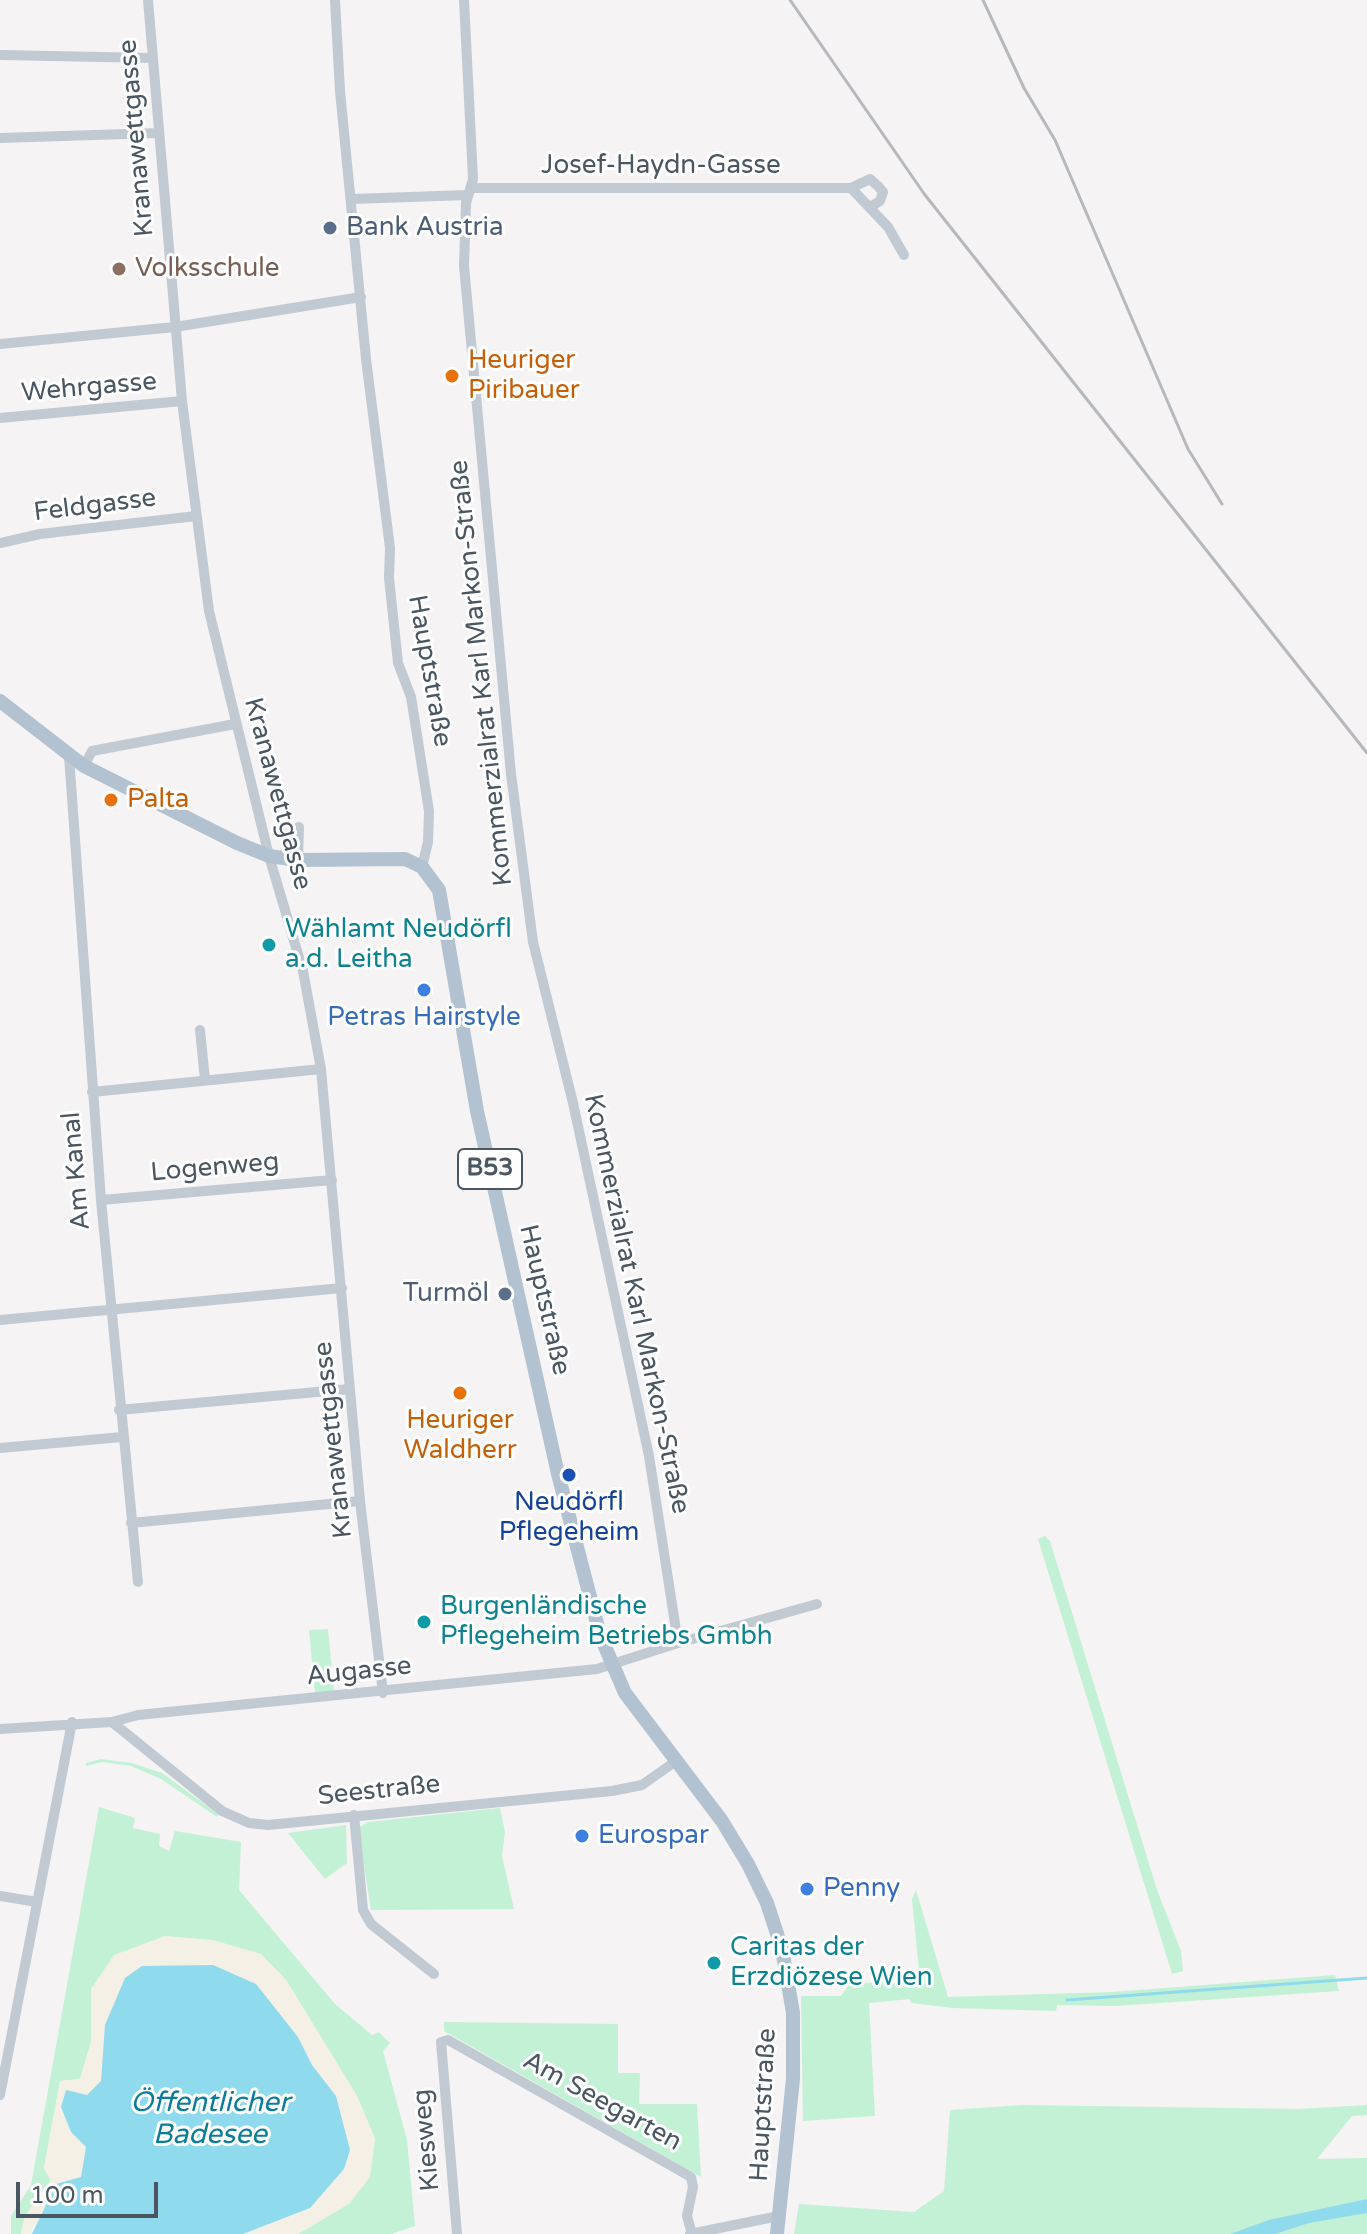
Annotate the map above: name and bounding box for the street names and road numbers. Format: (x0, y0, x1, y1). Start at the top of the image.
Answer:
street label: Kranawettgasse (113, 38, 161, 238)
street label: Josef-Haydn-Gasse (541, 150, 781, 182)
street label: Wehrgasse (20, 367, 158, 409)
street label: Kommerzialrat Karl Markon-Straße (444, 458, 520, 888)
street label: Feldgasse (32, 483, 158, 529)
street label: Hauptstraße (400, 593, 458, 749)
street label: Kranawettgasse (236, 694, 318, 894)
street label: Kommerzialrat Karl Markon-Straße (576, 1091, 696, 1517)
street label: Am Kanal (56, 1110, 98, 1232)
street label: Logenweg (149, 1147, 281, 1189)
road number: B53 (458, 1149, 522, 1189)
street label: Hauptstraße (512, 1222, 576, 1378)
street label: Kranawettgasse (308, 1340, 360, 1540)
street label: Augasse (305, 1651, 413, 1693)
street label: Seestraße (316, 1769, 442, 1813)
street label: Hauptstraße (744, 2027, 784, 2183)
street label: Am Seegarten (517, 2046, 687, 2158)
street label: Kiesweg (407, 2088, 447, 2192)

